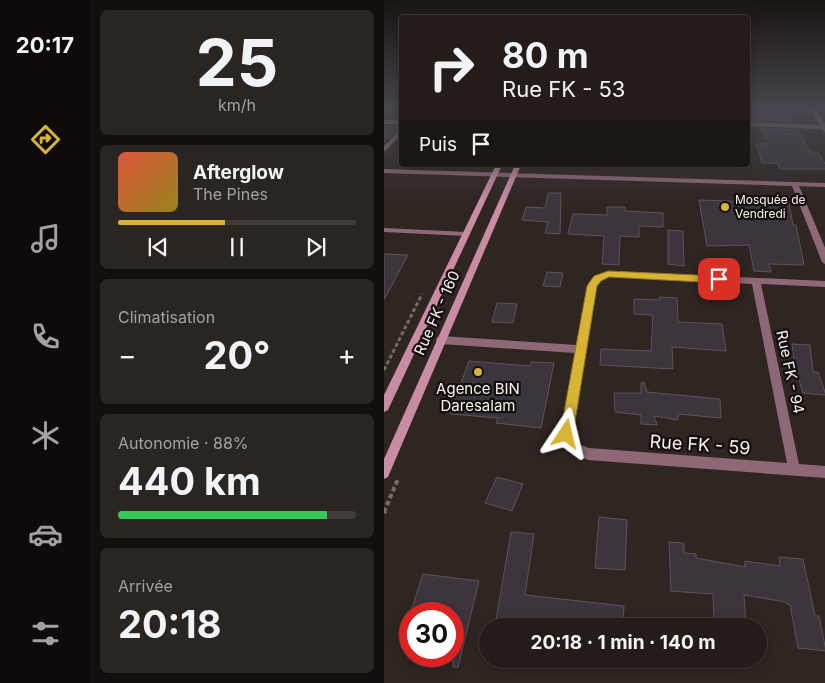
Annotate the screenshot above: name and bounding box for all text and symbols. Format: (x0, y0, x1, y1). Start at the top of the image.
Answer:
text: 25 (196, 23, 278, 102)
text: 20:17 (16, 32, 74, 58)
text: 80 m (502, 34, 589, 76)
icon: right (419, 35, 484, 100)
text: Rue FK - 53 (502, 76, 625, 102)
text: km/h (218, 95, 256, 115)
icon: directions (28, 122, 63, 157)
icon: arrive (467, 130, 495, 158)
text: Puis (419, 133, 457, 156)
text: Afterglow (193, 161, 284, 184)
text: The Pines (193, 184, 268, 204)
place label: Mosquée de Vendredi (735, 192, 806, 221)
marker: Mosquée de Vendredi (719, 201, 731, 213)
icon: music (28, 221, 63, 256)
icon: previous (144, 233, 172, 261)
icon: pause (223, 233, 251, 261)
icon: next (302, 233, 330, 261)
pin (698, 258, 740, 300)
icon: arrive (705, 265, 733, 293)
street label: Rue FK - 160 (409, 268, 464, 358)
text: Climatisation (118, 307, 215, 327)
icon: phone (28, 319, 63, 354)
street label: Rue FK - 94 (772, 328, 809, 415)
text: 20° (203, 332, 271, 378)
text: − (118, 338, 137, 372)
text: + (337, 338, 356, 372)
marker: Agence BIN Daresalam (472, 366, 484, 378)
place label: Agence BIN Daresalam (436, 379, 520, 415)
position arrow (539, 407, 591, 459)
icon: climate (28, 418, 63, 453)
street label: Rue FK - 59 (649, 431, 751, 458)
text: Autonomie · 88% (118, 433, 249, 453)
text: 440 km (118, 458, 261, 504)
icon: car (28, 517, 63, 552)
text: Arrivée (118, 576, 173, 596)
text: 20:18 (118, 601, 221, 647)
speed limit sign: 30 (399, 602, 464, 667)
icon: filters (28, 616, 63, 651)
text: 20:18 · 1 min · 140 m (530, 631, 716, 654)

